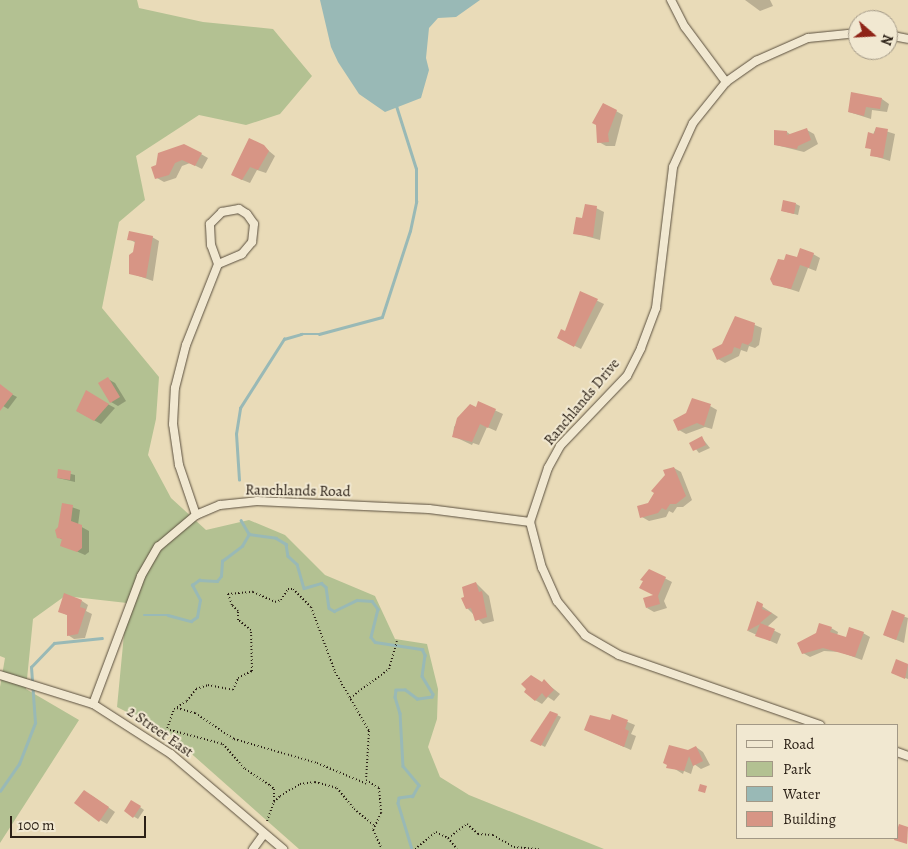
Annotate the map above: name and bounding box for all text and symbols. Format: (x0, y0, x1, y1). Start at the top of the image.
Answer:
north arrow (848, 10, 898, 60)
text: N (876, 32, 897, 48)
street label: Ranchlands Drive (540, 355, 624, 449)
street label: Ranchlands Road (245, 481, 351, 501)
street label: 2 Street East (124, 703, 196, 761)
legend (736, 724, 898, 839)
text: Road (783, 734, 814, 754)
text: Park (783, 759, 811, 779)
text: Water (783, 784, 820, 804)
scale bar (12, 806, 149, 838)
text: Building (783, 809, 836, 829)
text: 100 m (18, 815, 55, 835)

